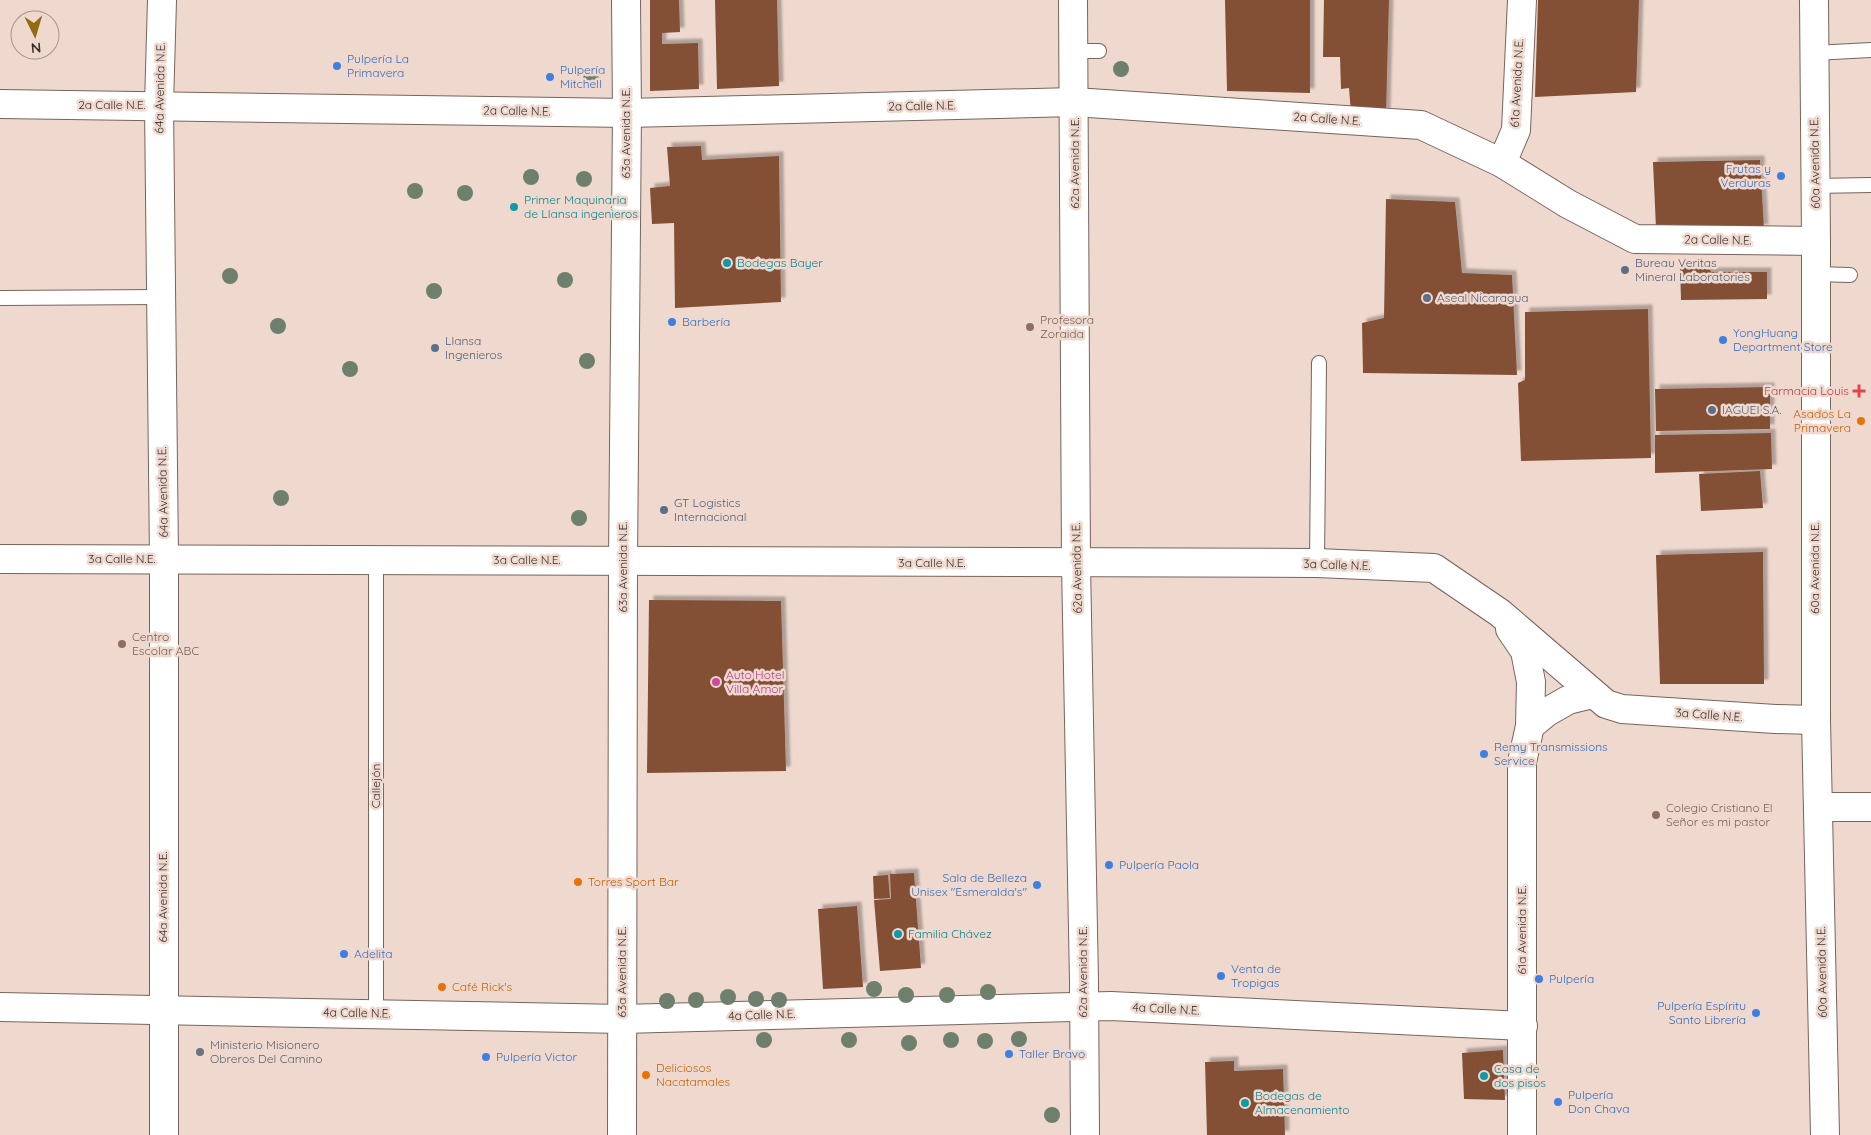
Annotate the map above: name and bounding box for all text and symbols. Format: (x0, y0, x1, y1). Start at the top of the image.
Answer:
north arrow (10, 10, 60, 60)
street label: 61a Avenida N.E. (1507, 38, 1526, 128)
text: N (30, 39, 42, 57)
street label: 64a Avenida N.E. (151, 42, 168, 134)
place label: Pulpería La Primavera (347, 51, 409, 80)
marker: Pulpería La Primavera (331, 60, 343, 72)
place label: Pulpería Mitchell (560, 62, 605, 91)
marker: Pulpería Mitchell (544, 71, 556, 83)
street label: 63a Avenida N.E. (618, 87, 633, 179)
street label: 2a Calle N.E. (78, 97, 146, 112)
street label: 2a Calle N.E. (888, 97, 956, 114)
street label: 2a Calle N.E. (483, 102, 551, 119)
street label: 2a Calle N.E. (1293, 109, 1361, 128)
street label: 62a Avenida N.E. (1067, 117, 1082, 209)
street label: 60a Avenida N.E. (1806, 117, 1823, 209)
place label: Frutas y Verduras (1720, 161, 1771, 190)
marker: Frutas y Verduras (1775, 170, 1787, 182)
place label: Primer Maquinaria de Llansa ingenieros (524, 192, 638, 221)
marker: Primer Maquinaria de Llansa ingenieros (508, 201, 520, 213)
street label: 2a Calle N.E. (1684, 231, 1752, 248)
place label: Bodegas Bayer (737, 255, 823, 270)
place label: Bureau Veritas Mineral Laboratories (1635, 255, 1750, 284)
marker: Bodegas Bayer (721, 257, 733, 269)
marker: Bureau Veritas Mineral Laboratories (1619, 264, 1631, 276)
place label: Aseal Nicaragua (1437, 290, 1529, 305)
marker: Aseal Nicaragua (1421, 292, 1433, 304)
place label: Profesora Zoraida (1040, 312, 1094, 341)
place label: Barbería (682, 314, 730, 329)
marker: Barbería (666, 316, 678, 328)
marker: Profesora Zoraida (1024, 321, 1036, 333)
place label: YongHuang Department Store (1733, 325, 1833, 354)
place label: Llansa Ingenieros (445, 333, 503, 362)
marker: YongHuang Department Store (1717, 334, 1729, 346)
marker: Llansa Ingenieros (429, 342, 441, 354)
place label: Farmacia Louis (1764, 383, 1849, 398)
marker: Farmacia Louis (1853, 385, 1865, 397)
place label: IAGUEI S.A. (1722, 402, 1782, 417)
marker: IAGUEI S.A. (1706, 404, 1718, 416)
place label: Asados La Primavera (1793, 406, 1851, 435)
marker: Asados La Primavera (1855, 415, 1867, 427)
street label: 64a Avenida N.E. (154, 446, 171, 538)
place label: GT Logistics Internacional (674, 495, 747, 524)
marker: GT Logistics Internacional (658, 504, 670, 516)
street label: 63a Avenida N.E. (615, 521, 630, 613)
street label: 62a Avenida N.E. (1068, 522, 1085, 614)
street label: 60a Avenida N.E. (1807, 522, 1822, 614)
street label: 3a Calle N.E. (88, 551, 156, 566)
street label: 3a Calle N.E. (493, 552, 561, 567)
street label: 3a Calle N.E. (898, 555, 966, 570)
street label: 3a Calle N.E. (1303, 556, 1371, 573)
place label: Centro Escolar ABC (132, 629, 199, 658)
marker: Centro Escolar ABC (116, 638, 128, 650)
place label: Auto Hotel Villa Amor (726, 667, 784, 696)
marker: Auto Hotel Villa Amor (710, 676, 722, 688)
street label: 3a Calle N.E. (1675, 705, 1743, 724)
place label: Remy Transmissions Service (1494, 739, 1608, 768)
marker: Remy Transmissions Service (1478, 748, 1490, 760)
street label: Callejón (368, 764, 383, 808)
place label: Colegio Cristiano El Señor es mi pastor (1666, 800, 1773, 829)
marker: Colegio Cristiano El Señor es mi pastor (1650, 809, 1662, 821)
street label: 64a Avenida N.E. (155, 851, 170, 943)
place label: Pulpería Paola (1119, 857, 1199, 872)
marker: Pulpería Paola (1103, 859, 1115, 871)
place label: Sala de Belleza Unisex "Esmeralda's" (911, 870, 1027, 899)
place label: Torres Sport Bar (588, 874, 679, 889)
marker: Torres Sport Bar (572, 876, 584, 888)
marker: Sala de Belleza Unisex "Esmeralda's" (1031, 879, 1043, 891)
street label: 61a Avenida N.E. (1514, 885, 1529, 975)
street label: 63a Avenida N.E. (614, 926, 629, 1018)
place label: Familia Chávez (908, 926, 992, 941)
street label: 62a Avenida N.E. (1075, 926, 1090, 1018)
street label: 60a Avenida N.E. (1813, 926, 1830, 1018)
marker: Familia Chávez (892, 928, 904, 940)
place label: Adelita (354, 946, 392, 961)
marker: Adelita (338, 948, 350, 960)
place label: Venta de Tropigas (1231, 961, 1281, 990)
marker: Venta de Tropigas (1215, 970, 1227, 982)
place label: Pulpería (1549, 971, 1594, 986)
marker: Pulpería (1533, 973, 1545, 985)
place label: Café Rick's (452, 979, 513, 994)
marker: Café Rick's (436, 981, 448, 993)
place label: Pulpería Espíritu Santo Librería (1657, 998, 1746, 1027)
street label: 4a Calle N.E. (1132, 999, 1200, 1018)
street label: 4a Calle N.E. (323, 1004, 391, 1021)
street label: 4a Calle N.E. (728, 1006, 796, 1023)
marker: Pulpería Espíritu Santo Librería (1750, 1007, 1762, 1019)
place label: Ministerio Misionero Obreros Del Camino (210, 1037, 322, 1066)
marker: Ministerio Misionero Obreros Del Camino (194, 1046, 206, 1058)
place label: Taller Bravo (1019, 1046, 1085, 1061)
marker: Taller Bravo (1003, 1048, 1015, 1060)
place label: Pulpería Victor (496, 1049, 577, 1064)
marker: Pulpería Victor (480, 1051, 492, 1063)
place label: Deliciosos Nacatamales (656, 1060, 730, 1089)
place label: Casa de dos pisos (1494, 1061, 1546, 1090)
marker: Deliciosos Nacatamales (640, 1069, 652, 1081)
marker: Casa de dos pisos (1478, 1070, 1490, 1082)
place label: Pulpería Don Chava (1568, 1087, 1630, 1116)
place label: Bodegas de Almacenamiento (1255, 1088, 1349, 1117)
marker: Pulpería Don Chava (1552, 1096, 1564, 1108)
marker: Bodegas de Almacenamiento (1239, 1097, 1251, 1109)

